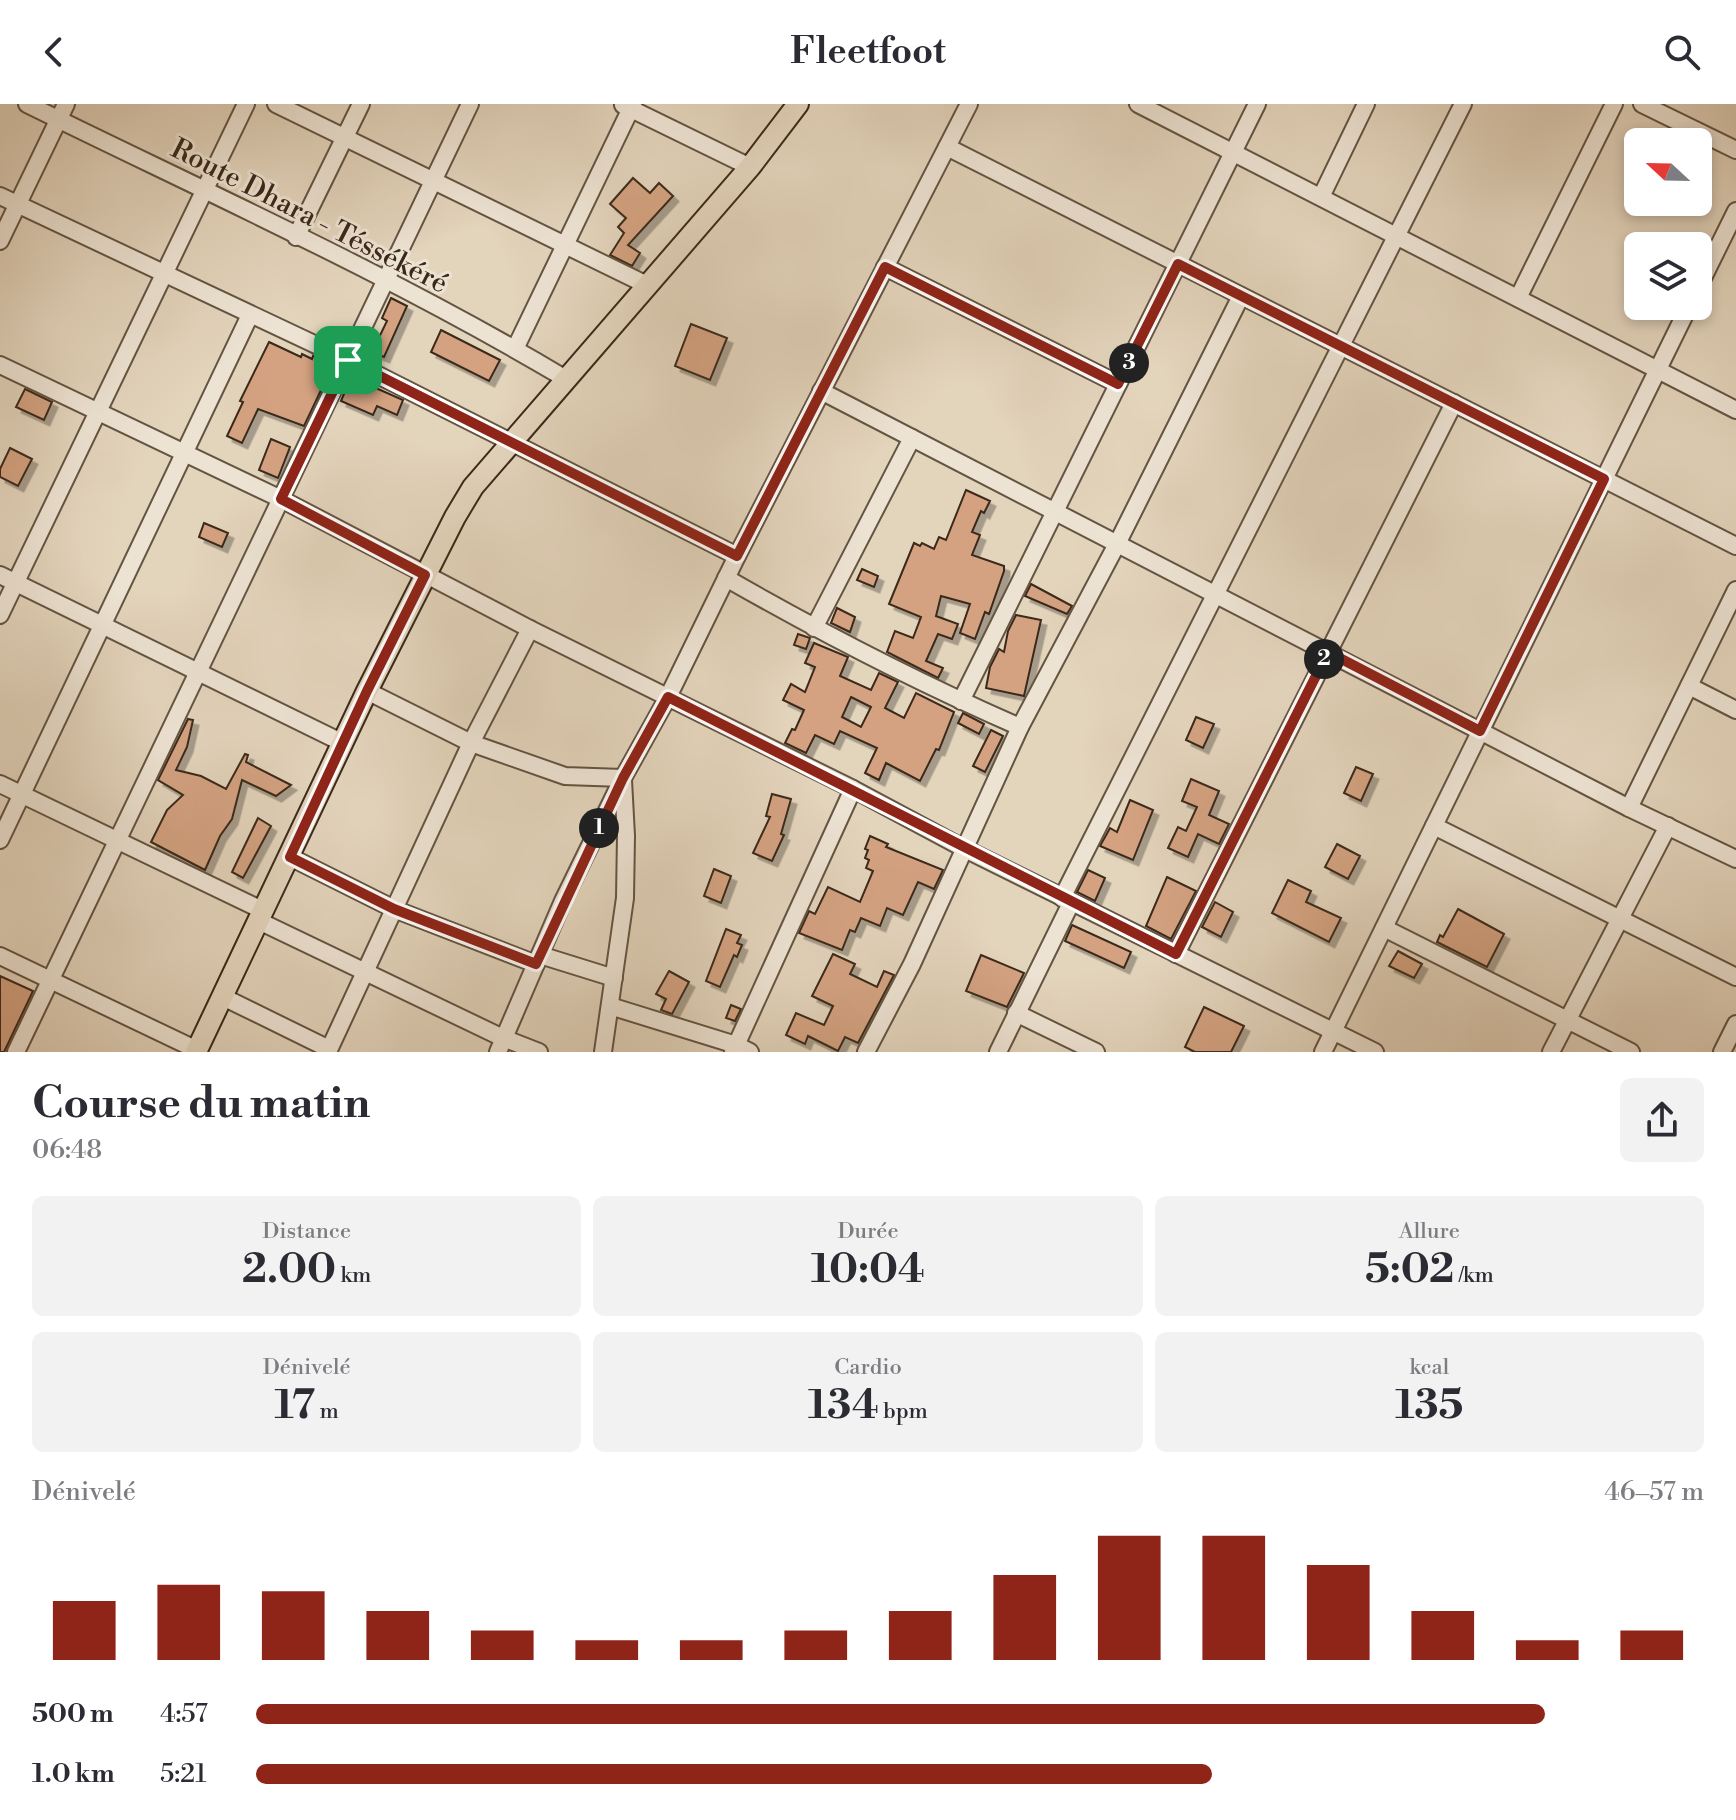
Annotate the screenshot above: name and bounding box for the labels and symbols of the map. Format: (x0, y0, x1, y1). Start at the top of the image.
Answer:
north arrow (1624, 128, 1712, 216)
street label: Route Dhara - Téssékéré (165, 131, 454, 301)
pin (314, 326, 382, 394)
pin: 3 (1109, 343, 1149, 383)
pin: 2 (1304, 639, 1344, 679)
pin: 1 (579, 808, 619, 848)

